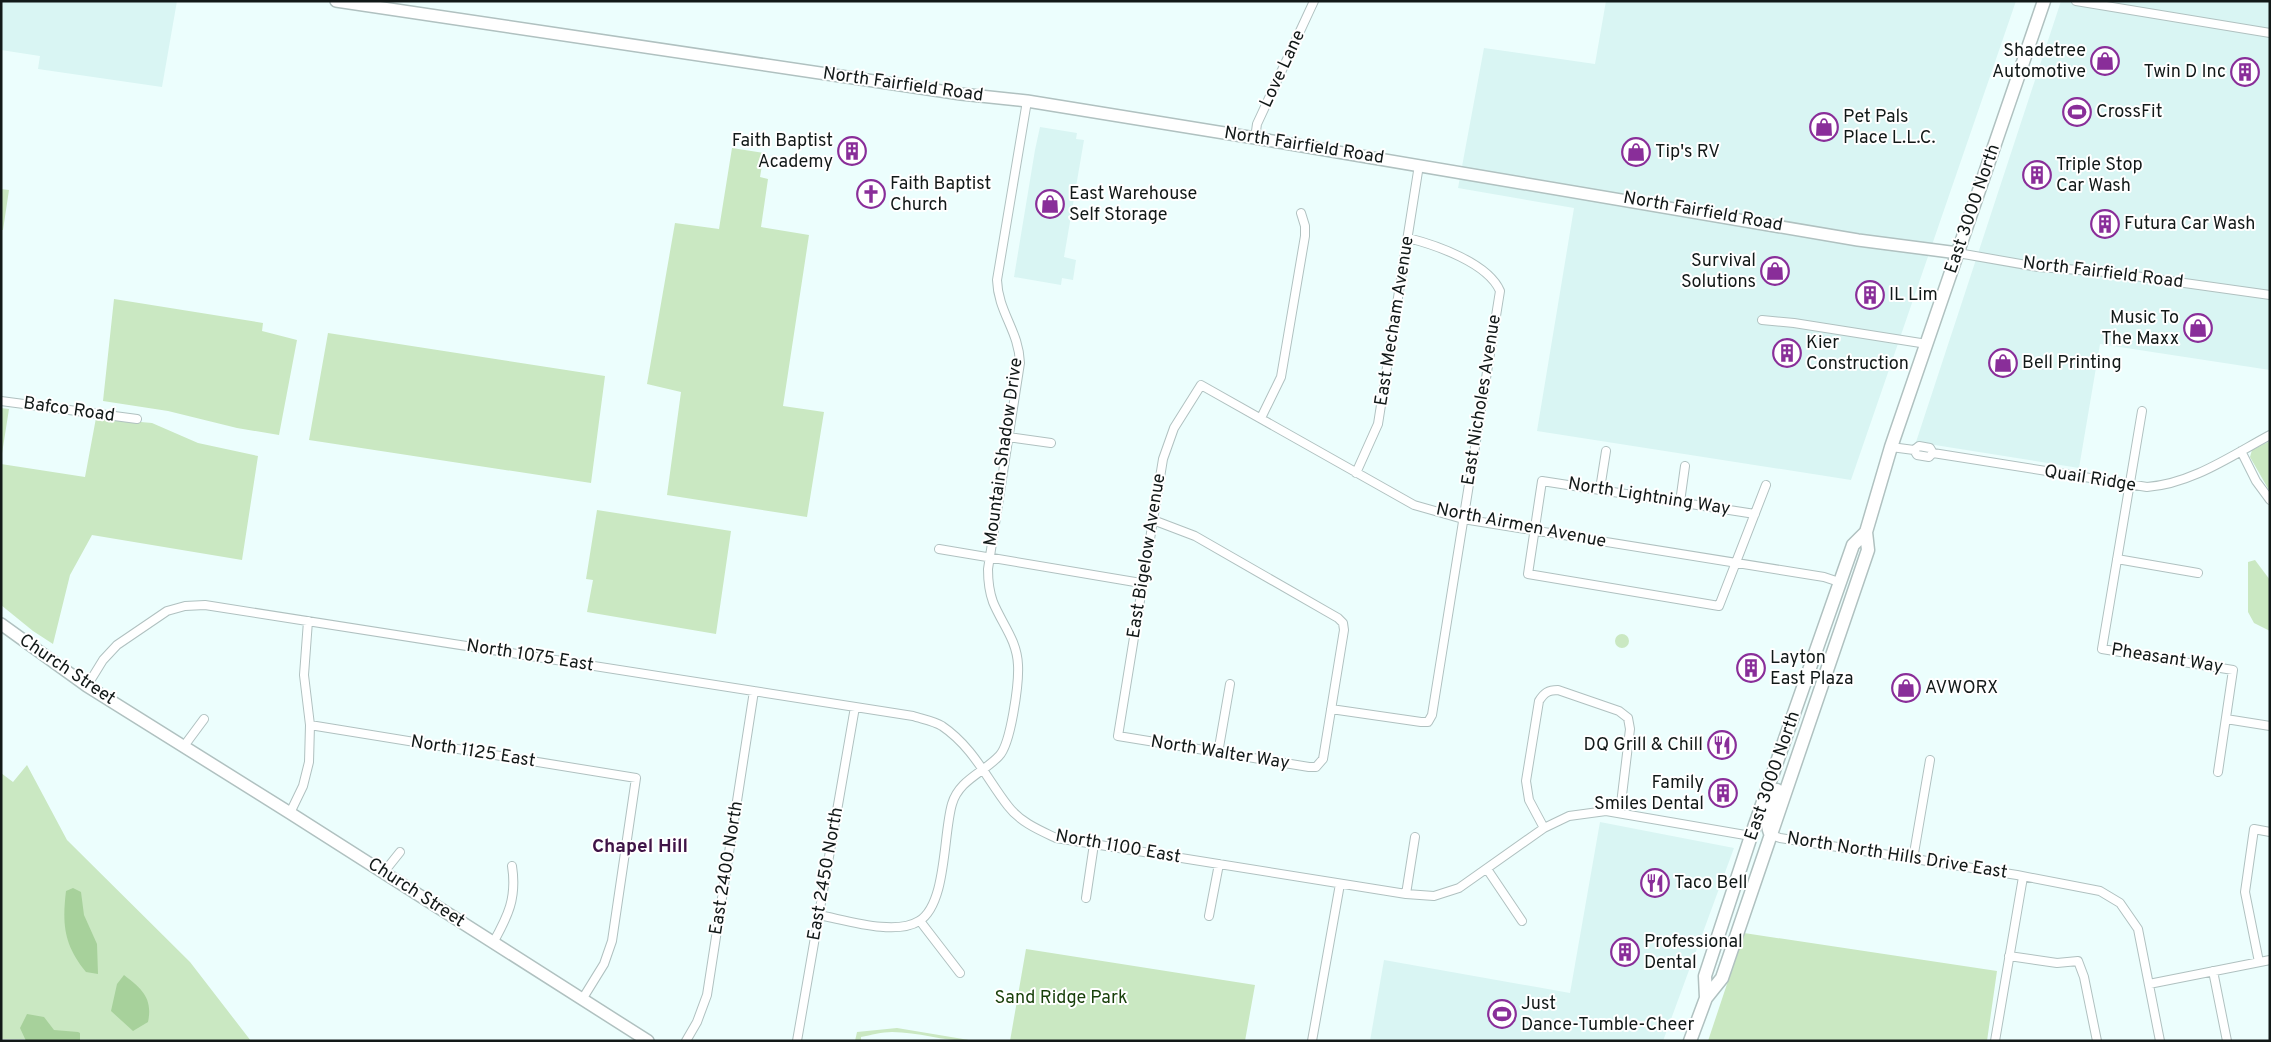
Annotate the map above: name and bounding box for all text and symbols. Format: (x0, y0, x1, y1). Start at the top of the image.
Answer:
street label: Love Lane (1255, 27, 1311, 111)
place label: Shadetree Automotive (1992, 40, 2086, 84)
shop icon: Shadetree Automotive (2090, 46, 2120, 76)
building icon: Twin D Inc (2230, 57, 2260, 87)
place label: Twin D Inc (2143, 61, 2226, 84)
street label: North Fairfield Road (821, 62, 985, 108)
sports icon: CrossFit (2062, 97, 2092, 127)
place label: CrossFit (2096, 101, 2162, 124)
place label: Pet Pals Place L.L.C. (1843, 106, 1936, 150)
shop icon: Pet Pals Place L.L.C. (1809, 112, 1839, 142)
street label: North Fairfield Road (1222, 122, 1386, 170)
place label: Faith Baptist Academy (732, 130, 833, 174)
building icon: Faith Baptist Academy (837, 136, 867, 166)
shop icon: Tip's RV (1621, 137, 1651, 167)
place label: Tip's RV (1655, 141, 1720, 164)
street label: East 3000 North (1940, 141, 2006, 277)
place label: Triple Stop Car Wash (2056, 154, 2143, 198)
building icon: Triple Stop Car Wash (2022, 160, 2052, 190)
place label: Faith Baptist Church (890, 173, 991, 217)
church icon: Faith Baptist Church (856, 179, 886, 209)
place label: East Warehouse Self Storage (1069, 183, 1197, 227)
street label: North Fairfield Road (1621, 187, 1785, 237)
shop icon: East Warehouse Self Storage (1035, 189, 1065, 219)
building icon: Futura Car Wash (2090, 209, 2120, 239)
place label: Futura Car Wash (2124, 213, 2256, 236)
street label: East Mecham Avenue (1370, 234, 1420, 408)
place label: Survival Solutions (1681, 250, 1756, 294)
street label: North Fairfield Road (2021, 252, 2185, 294)
shop icon: Survival Solutions (1760, 256, 1790, 286)
building icon: IL Lim (1855, 280, 1885, 310)
place label: IL Lim (1889, 284, 1938, 307)
place label: Music To The Maxx (2101, 307, 2179, 351)
street label: East Nicholes Avenue (1457, 313, 1507, 487)
shop icon: Music To The Maxx (2183, 313, 2213, 343)
place label: Kier Construction (1806, 332, 1909, 376)
building icon: Kier Construction (1772, 338, 1802, 368)
shop icon: Bell Printing (1988, 348, 2018, 378)
place label: Bell Printing (2022, 352, 2122, 375)
street label: Mountain Shadow Drive (979, 356, 1029, 548)
street label: Bafco Road (22, 392, 116, 428)
street label: Quail Ridge (2042, 460, 2138, 498)
street label: East Bigelow Avenue (1123, 472, 1171, 640)
street label: North Lightning Way (1566, 473, 1732, 521)
street label: North Airmen Avenue (1434, 498, 1608, 554)
street label: Church Street (14, 629, 120, 711)
street label: North 1075 East (465, 635, 595, 677)
street label: Pheasant Way (2109, 639, 2225, 679)
place label: Layton East Plaza (1770, 647, 1854, 691)
building icon: Layton East Plaza (1736, 653, 1766, 683)
shop icon: AVWORX (1891, 673, 1921, 703)
place label: AVWORX (1925, 677, 1998, 700)
street label: East 3000 North (1740, 708, 1806, 844)
restaurant icon: DQ Grill & Chill (1707, 730, 1737, 760)
street label: North 1125 East (409, 731, 537, 773)
street label: North Walter Way (1149, 731, 1291, 775)
place label: DQ Grill & Chill (1584, 734, 1703, 757)
place label: Family Smiles Dental (1594, 772, 1704, 816)
building icon: Family Smiles Dental (1708, 778, 1738, 808)
street label: East 2400 North (705, 799, 749, 937)
street label: East 2450 North (803, 806, 849, 942)
street label: North 1100 East (1054, 825, 1182, 869)
street label: North North Hills Drive East (1785, 827, 2009, 885)
district label: Chapel Hill (592, 835, 688, 859)
street label: Church Street (363, 853, 469, 933)
restaurant icon: Taco Bell (1640, 868, 1670, 898)
place label: Taco Bell (1674, 872, 1748, 895)
place label: Professional Dental (1644, 931, 1743, 975)
building icon: Professional Dental (1610, 937, 1640, 967)
park label: Sand Ridge Park (994, 987, 1128, 1010)
place label: Just Dance-Tumble-Cheer (1521, 993, 1694, 1037)
sports icon: Just Dance-Tumble-Cheer (1487, 999, 1517, 1029)

